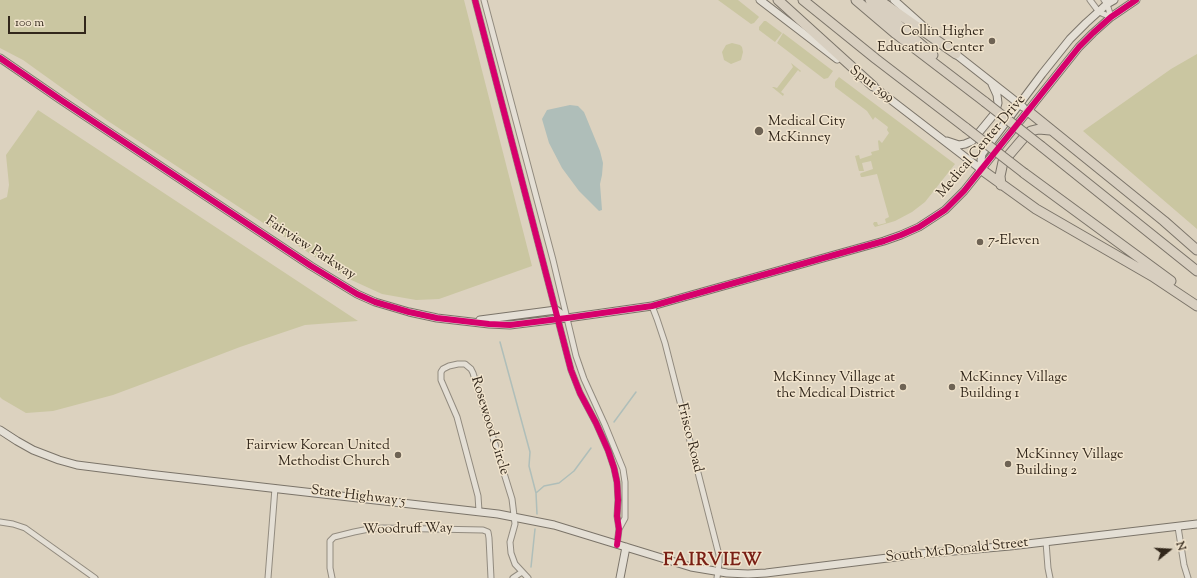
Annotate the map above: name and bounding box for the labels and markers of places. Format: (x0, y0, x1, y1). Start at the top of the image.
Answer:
place label: Collin Higher Education Center (877, 25, 984, 58)
marker: Collin Higher Education Center (987, 36, 997, 46)
place label: Medical City McKinney (768, 115, 845, 148)
marker: Medical City McKinney (753, 125, 765, 137)
place label: 7-Eleven (988, 234, 1040, 250)
marker: 7-Eleven (975, 237, 985, 247)
place label: McKinney Village at the Medical District (773, 371, 895, 404)
place label: McKinney Village Building 1 (960, 371, 1068, 404)
marker: McKinney Village at the Medical District (898, 382, 908, 392)
marker: McKinney Village Building 1 (947, 382, 957, 392)
place label: Fairview Korean United Methodist Church (246, 439, 390, 472)
place label: McKinney Village Building 2 (1016, 448, 1124, 480)
marker: Fairview Korean United Methodist Church (393, 450, 403, 460)
marker: McKinney Village Building 2 (1003, 459, 1013, 469)

